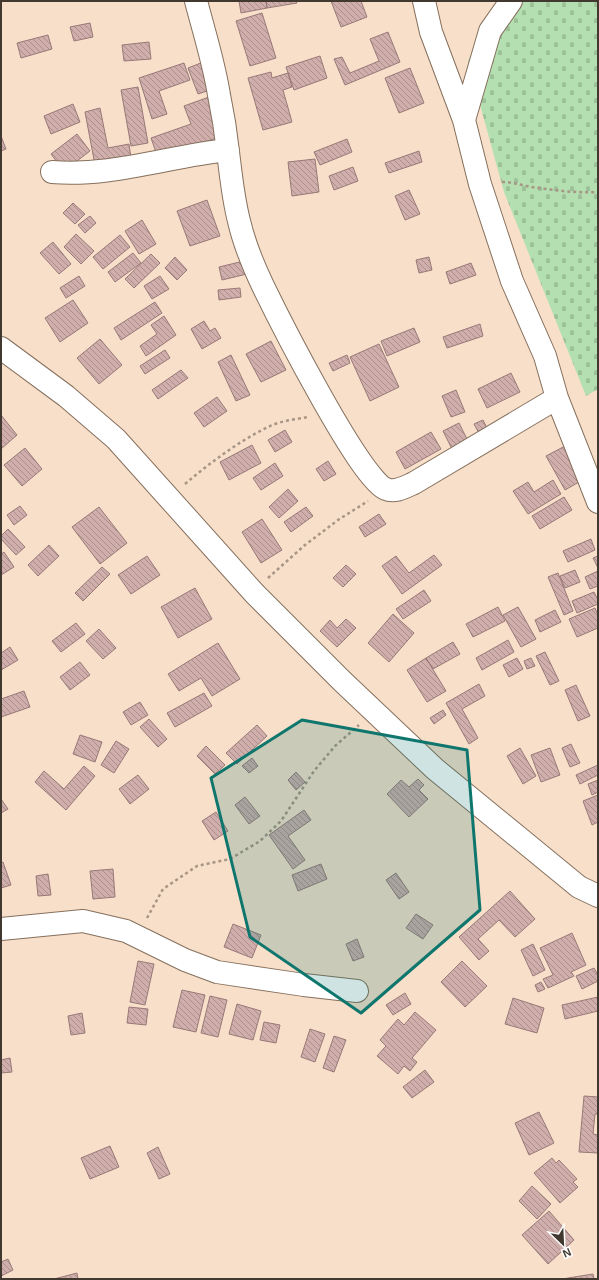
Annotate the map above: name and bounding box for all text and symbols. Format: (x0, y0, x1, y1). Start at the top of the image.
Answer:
north arrow (543, 1224, 583, 1264)
text: N (561, 1246, 573, 1260)

